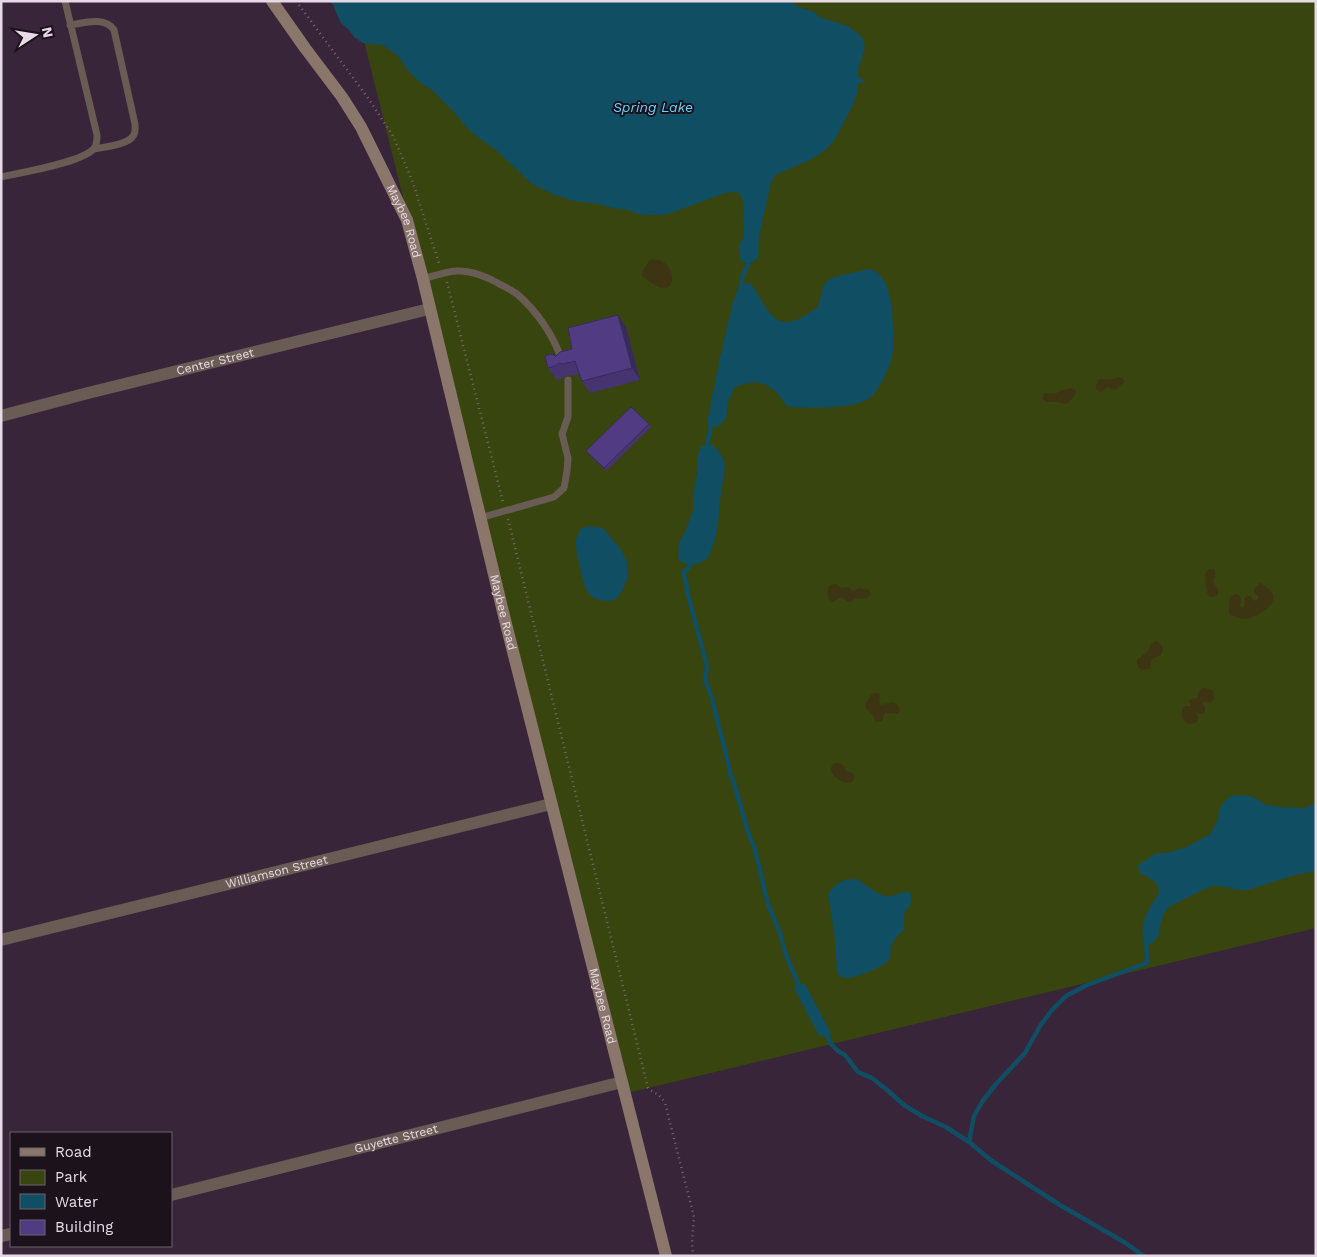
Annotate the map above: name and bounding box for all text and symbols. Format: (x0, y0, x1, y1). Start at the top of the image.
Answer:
north arrow (10, 10, 60, 60)
text: N (39, 26, 57, 39)
water label: Spring Lake (613, 99, 693, 115)
street label: Maybee Road (383, 182, 424, 259)
street label: Center Street (175, 345, 255, 378)
street label: Maybee Road (487, 573, 519, 652)
street label: Williamson Street (224, 852, 329, 891)
street label: Maybee Road (586, 967, 619, 1045)
street label: Guyette Street (353, 1121, 439, 1156)
legend (10, 1132, 172, 1247)
text: Road (55, 1143, 92, 1161)
text: Park (55, 1168, 88, 1186)
text: Water (55, 1193, 98, 1211)
text: Building (55, 1218, 113, 1236)

